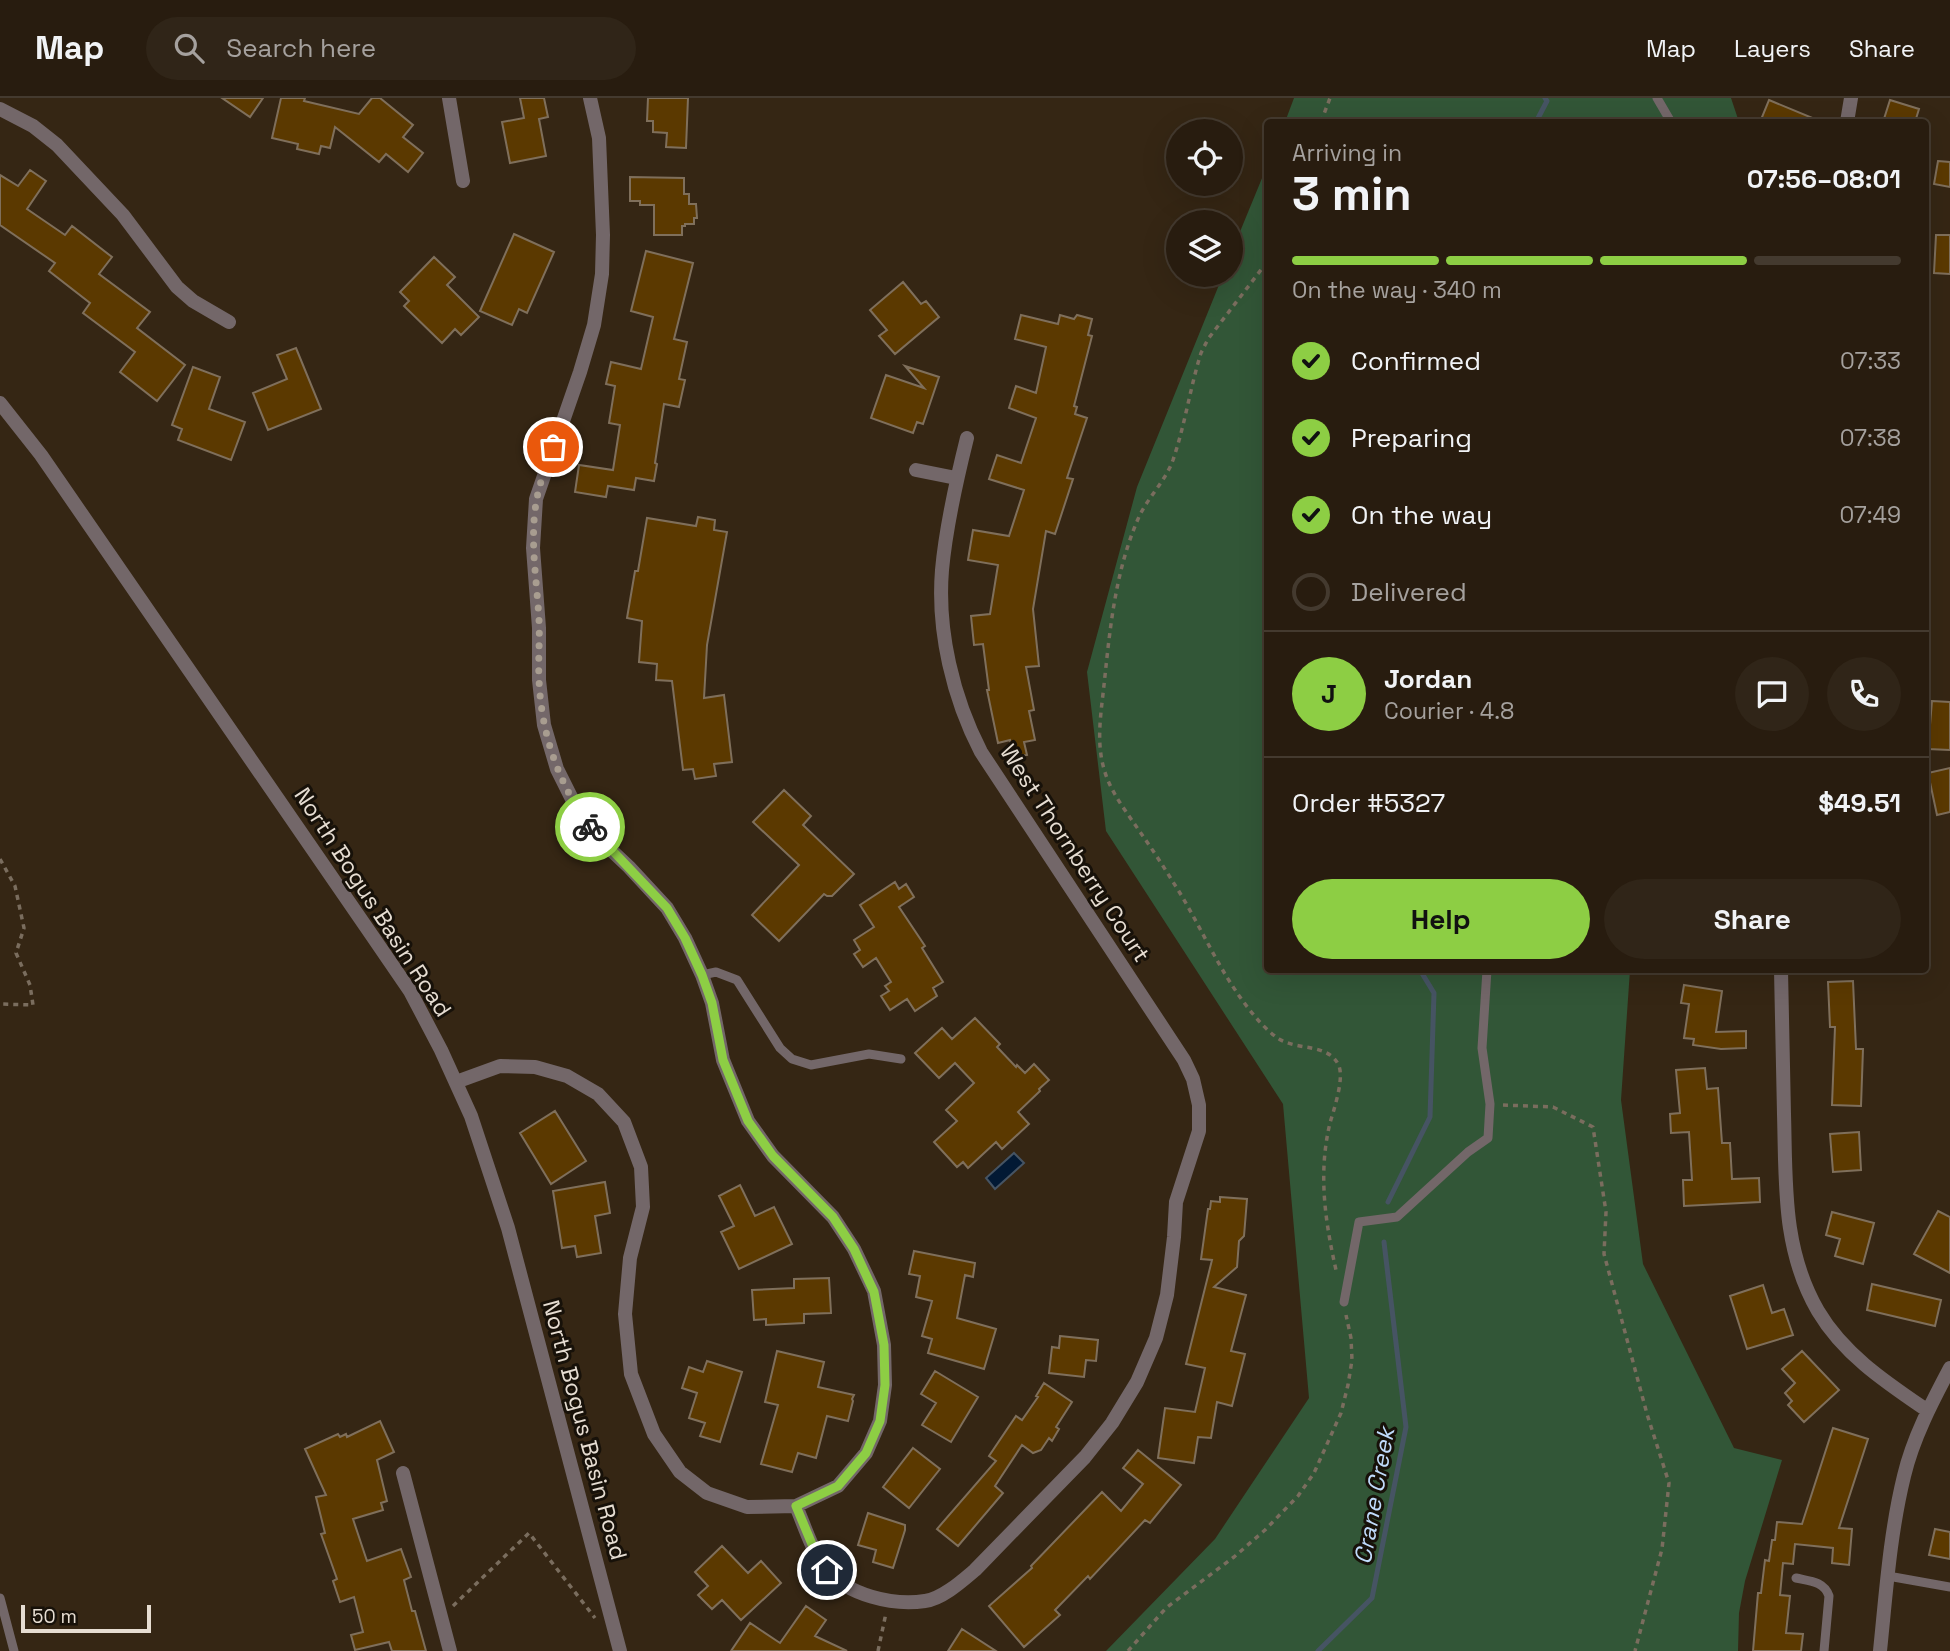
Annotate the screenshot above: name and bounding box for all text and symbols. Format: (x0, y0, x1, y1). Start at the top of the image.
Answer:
search box (146, 17, 636, 80)
text: Map (35, 27, 104, 69)
icon: search (170, 29, 208, 67)
text: Search here (226, 31, 376, 65)
text: Map (1646, 33, 1696, 64)
text: Layers (1734, 33, 1811, 64)
text: Share (1849, 33, 1915, 64)
map controls (1166, 119, 1243, 287)
button: locate (1166, 119, 1243, 196)
text: Arriving in (1292, 138, 1402, 168)
text: 07:56–08:01 (1747, 162, 1901, 196)
text: 3 min (1292, 165, 1412, 223)
button: layers (1166, 210, 1243, 287)
text: On the way · 340 m (1292, 275, 1502, 305)
icon: check (1292, 342, 1330, 380)
text: Confirmed (1351, 344, 1481, 378)
text: 07:33 (1840, 346, 1901, 376)
pin (523, 417, 583, 477)
icon: check (1292, 419, 1330, 457)
text: Preparing (1351, 421, 1472, 455)
text: 07:38 (1840, 423, 1901, 453)
icon: bag (534, 428, 572, 466)
icon: check (1292, 496, 1330, 534)
text: On the way (1351, 498, 1492, 532)
text: 07:49 (1839, 500, 1901, 530)
text: Delivered (1351, 575, 1467, 609)
button: chat (1735, 657, 1809, 731)
button: phone (1827, 657, 1901, 731)
text: Jordan (1384, 662, 1472, 696)
text: J (1321, 677, 1337, 711)
text: Courier · 4.8 (1384, 696, 1514, 726)
street label: West Thornberry Court (993, 738, 1157, 968)
street label: North Bogus Basin Road (288, 782, 458, 1022)
text: Order #5327 (1292, 786, 1445, 820)
text: $49.51 (1818, 786, 1901, 820)
courier (555, 792, 625, 862)
icon: bike (571, 808, 609, 846)
button: Help (1292, 879, 1590, 959)
button: Share (1604, 879, 1901, 959)
street label: North Bogus Basin Road (536, 1297, 634, 1563)
water label: Crane Creek (1347, 1422, 1402, 1567)
pin (797, 1540, 857, 1600)
icon: home (808, 1551, 846, 1589)
scale bar (21, 1602, 150, 1634)
text: 50 m (32, 1604, 77, 1629)

